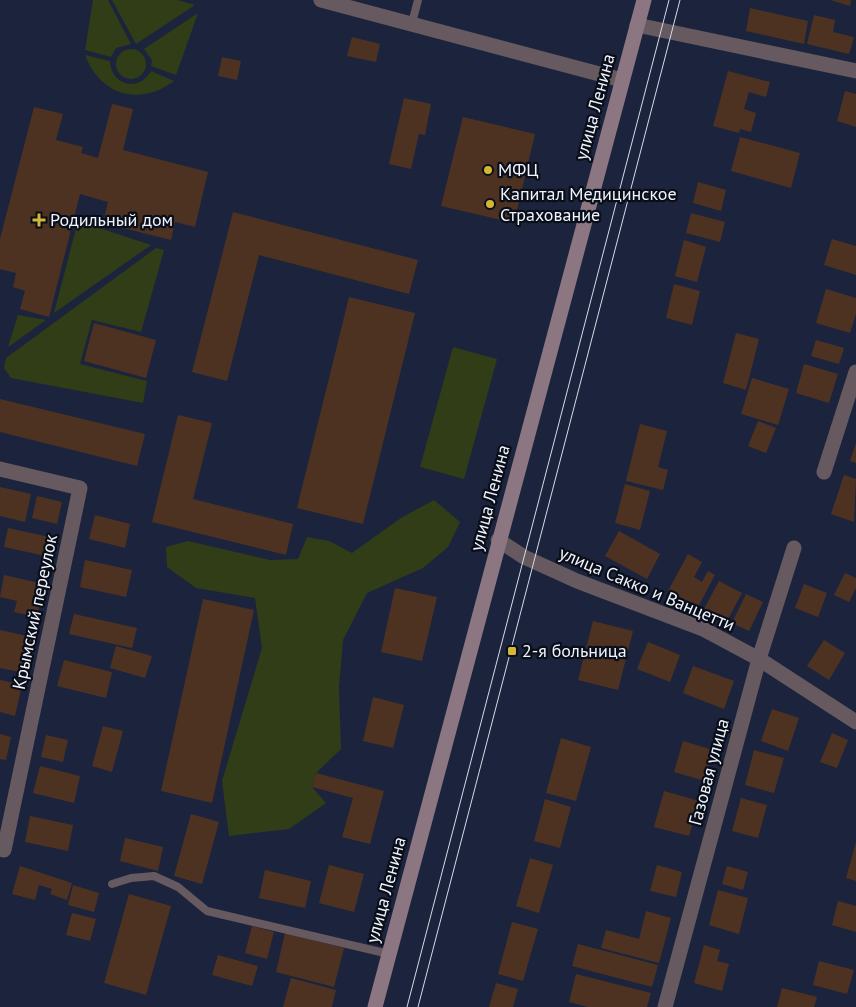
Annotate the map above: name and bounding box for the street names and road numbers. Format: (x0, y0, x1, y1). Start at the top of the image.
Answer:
street label: улица Ленина (569, 51, 620, 162)
street label: улица Ленина (464, 442, 515, 553)
street label: Крымский переулок (7, 532, 62, 692)
street label: улица Сакко и Ванцетти (556, 541, 739, 636)
street label: Газовая улица (683, 716, 734, 828)
street label: улица Ленина (360, 834, 411, 945)

